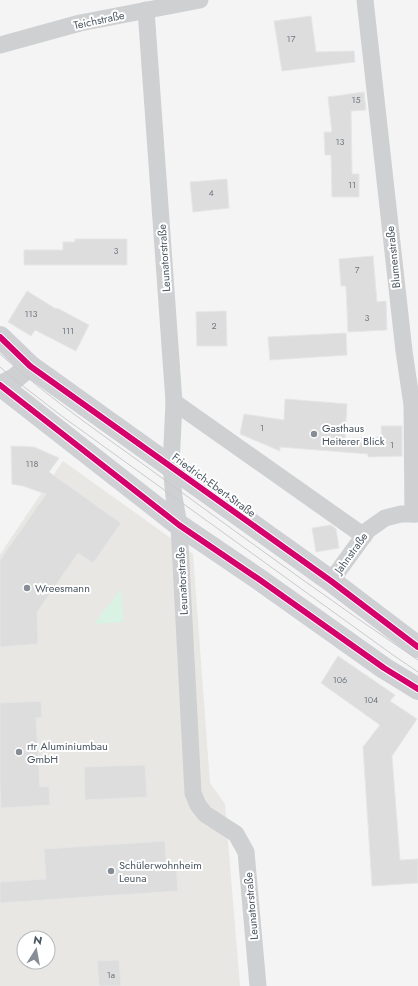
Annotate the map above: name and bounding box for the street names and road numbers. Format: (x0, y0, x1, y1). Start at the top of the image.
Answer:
street label: Teichstraße (72, 7, 126, 33)
street label: Leunatorstraße (154, 223, 174, 292)
street label: Blumenstraße (382, 225, 404, 289)
street label: Friedrich-Ebert-Straße (169, 449, 259, 521)
street label: Jahnstraße (329, 529, 372, 579)
street label: Leunatorstraße (172, 546, 192, 615)
street label: Leunatorstraße (240, 871, 262, 941)

